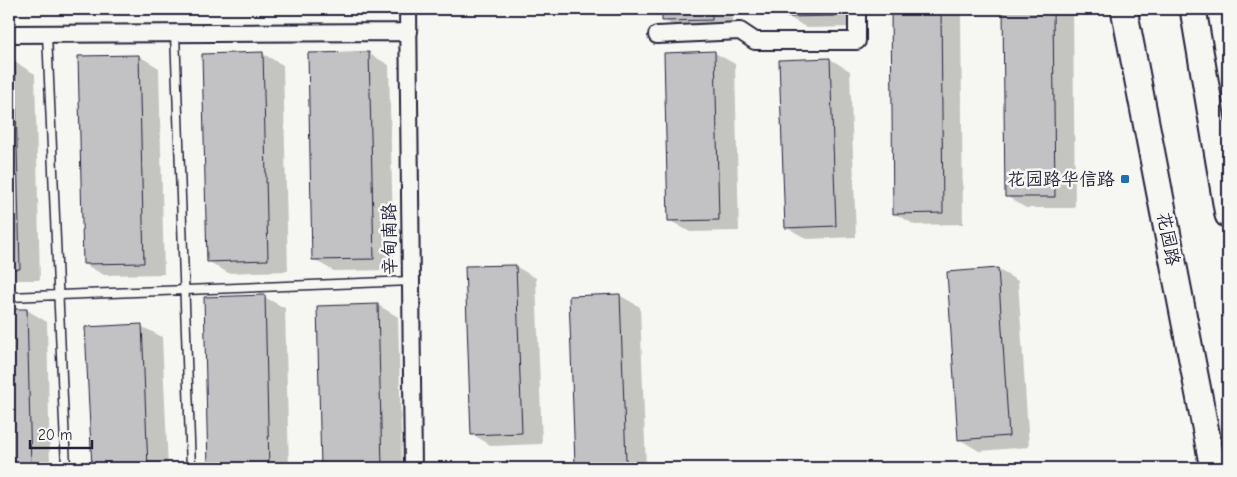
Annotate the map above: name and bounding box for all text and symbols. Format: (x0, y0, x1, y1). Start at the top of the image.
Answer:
place label: 花园路华信路 (1007, 169, 1115, 190)
marker: 花园路华信路 (1119, 173, 1131, 185)
street label: 辛甸南路 (379, 203, 401, 275)
street label: 花园路 (1153, 210, 1183, 268)
scale bar (30, 417, 92, 449)
text: 20 m (38, 426, 72, 444)

